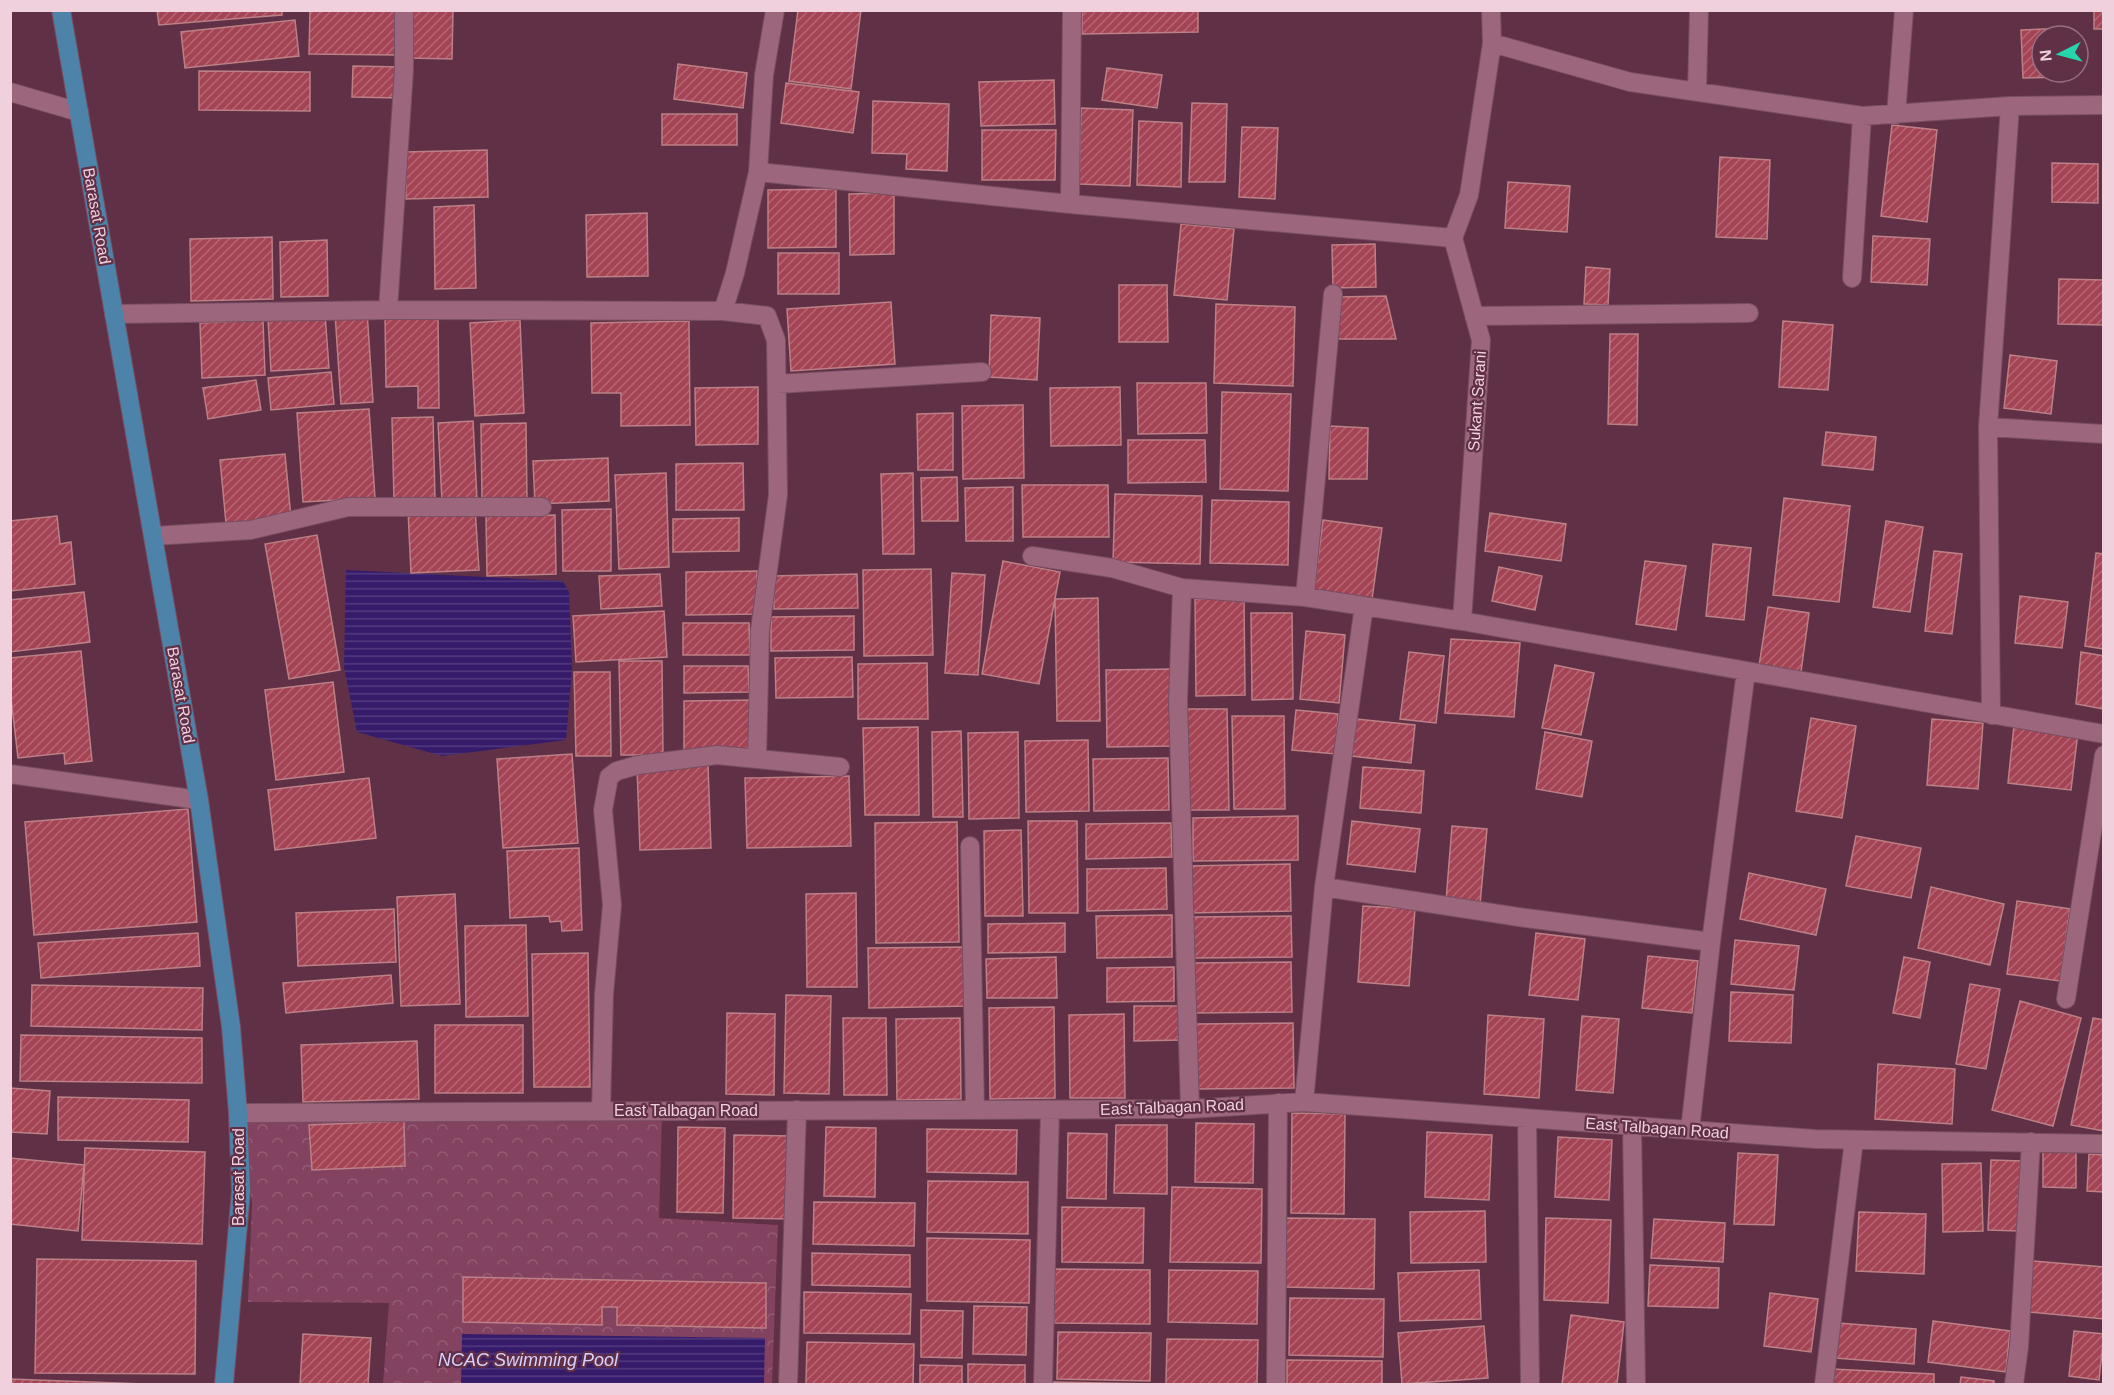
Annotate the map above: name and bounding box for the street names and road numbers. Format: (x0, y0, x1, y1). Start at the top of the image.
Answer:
street label: Barasat Road (80, 166, 114, 266)
street label: Sukant Sarani (1465, 350, 1489, 452)
street label: Barasat Road (164, 645, 198, 745)
street label: East Talbagan Road (1100, 1096, 1244, 1118)
street label: East Talbagan Road (614, 1102, 758, 1119)
street label: East Talbagan Road (1585, 1115, 1729, 1141)
street label: Barasat Road (230, 1128, 247, 1226)

